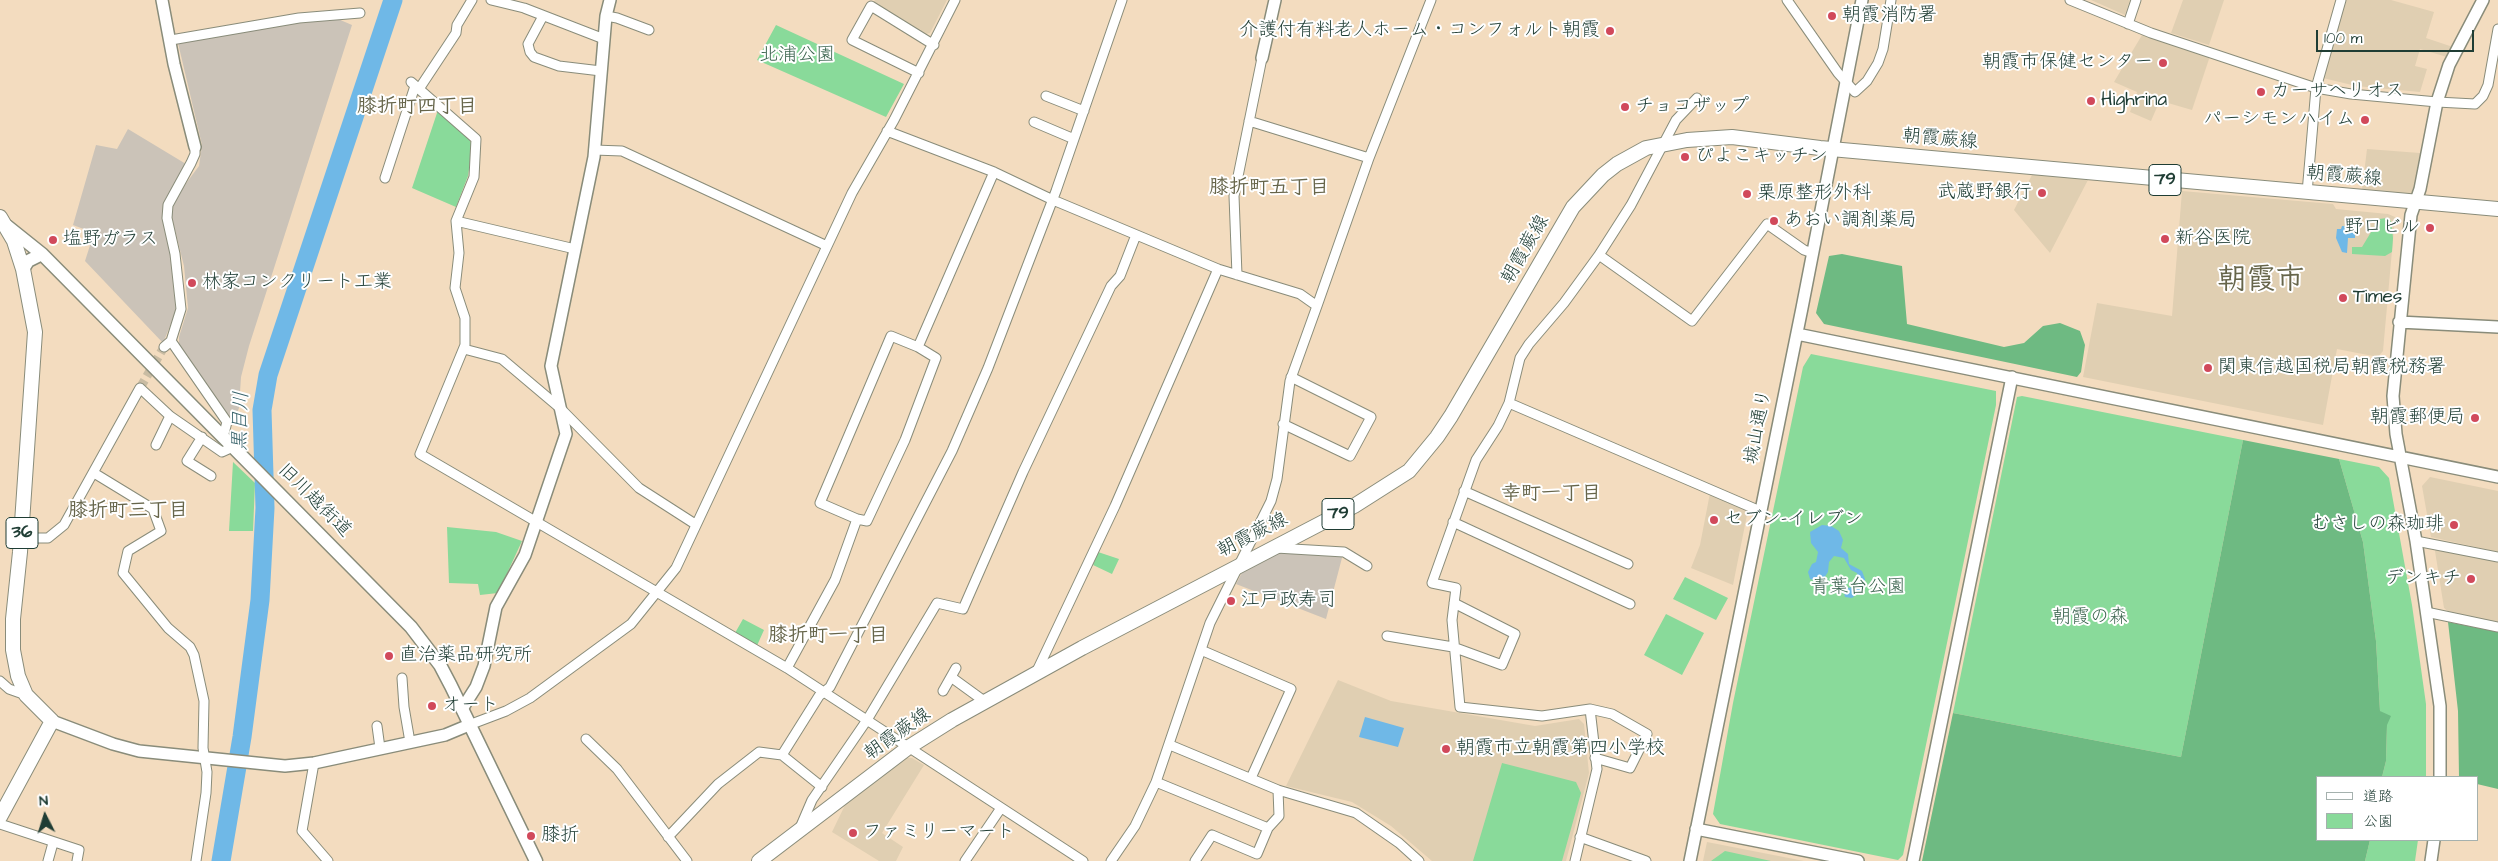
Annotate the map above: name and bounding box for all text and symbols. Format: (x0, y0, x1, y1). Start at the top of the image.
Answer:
place label: 朝霞消防署 (1842, 5, 1937, 27)
marker: 朝霞消防署 (1826, 10, 1838, 22)
place label: 介護付有料老人ホーム・コンフォルト朝霞 (1239, 20, 1600, 42)
scale bar (2318, 20, 2476, 52)
marker: 介護付有料老人ホーム・コンフォルト朝霞 (1604, 25, 1616, 37)
text: 100 m (2324, 28, 2363, 49)
park label: 北浦公園 (759, 45, 835, 67)
place label: 朝霞市保健センター (1982, 52, 2153, 74)
marker: 朝霞市保健センター (2157, 57, 2169, 69)
place label: カーサヘリオス (2271, 81, 2404, 103)
marker: カーサヘリオス (2255, 86, 2267, 98)
place label: Highrina (2101, 90, 2167, 112)
marker: Highrina (2085, 95, 2097, 107)
district label: 膝折町四丁目 (357, 96, 477, 120)
place label: チョコザップ (1635, 96, 1749, 118)
marker: チョコザップ (1619, 101, 1631, 113)
place label: パーシモンハイム (2203, 109, 2355, 131)
marker: パーシモンハイム (2359, 114, 2371, 126)
street label: 朝霞蕨線 (1901, 125, 1979, 155)
place label: ぴよこキッチン (1695, 146, 1828, 168)
marker: ぴよこキッチン (1679, 151, 1691, 163)
street label: 朝霞蕨線 (2305, 162, 2383, 192)
road number: 79 (2149, 164, 2181, 196)
district label: 膝折町五丁目 (1209, 177, 1329, 201)
place label: 武蔵野銀行 (1937, 182, 2032, 204)
place label: 栗原整形外科 (1757, 183, 1871, 205)
marker: 武蔵野銀行 (2036, 187, 2048, 199)
marker: 栗原整形外科 (1741, 188, 1753, 200)
place label: あおい調剤薬局 (1784, 210, 1917, 232)
street label: 朝霞蕨線 (1497, 211, 1555, 289)
marker: あおい調剤薬局 (1768, 215, 1780, 227)
place label: 野口ビル (2344, 217, 2420, 239)
marker: 野口ビル (2424, 222, 2436, 234)
place label: 新谷医院 (2175, 228, 2251, 250)
place label: 塩野ガラス (63, 229, 158, 251)
marker: 新谷医院 (2159, 233, 2171, 245)
marker: 塩野ガラス (47, 234, 59, 246)
district label: 朝霞市 (2218, 265, 2304, 299)
place label: 林家コンクリート工業 (202, 272, 392, 294)
marker: 林家コンクリート工業 (186, 277, 198, 289)
place label: Times (2353, 287, 2402, 309)
marker: Times (2337, 292, 2349, 304)
place label: 関東信越国税局朝霞税務署 (2218, 357, 2446, 379)
marker: 関東信越国税局朝霞税務署 (2202, 362, 2214, 374)
street label: 城山通り (1741, 388, 1777, 466)
water label: 黒目川 (229, 391, 255, 451)
place label: 朝霞郵便局 (2370, 407, 2465, 429)
marker: 朝霞郵便局 (2469, 412, 2481, 424)
street label: 旧川越街道 (272, 459, 356, 543)
district label: 幸町一丁目 (1501, 483, 1601, 507)
road number: 79 (1322, 498, 1354, 530)
district label: 膝折町三丁目 (68, 500, 188, 524)
street label: 朝霞蕨線 (1214, 509, 1292, 563)
place label: セブン-イレブン (1724, 509, 1863, 531)
marker: セブン-イレブン (1708, 514, 1720, 526)
place label: むさしの森珈琲 (2311, 514, 2444, 536)
road number: 36 (6, 518, 38, 548)
marker: むさしの森珈琲 (2448, 519, 2460, 531)
place label: デンキチ (2385, 568, 2461, 590)
marker: デンキチ (2465, 573, 2477, 585)
park label: 青葉台公園 (1811, 577, 1905, 599)
place label: 江戸政寿司 (1241, 590, 1336, 612)
marker: 江戸政寿司 (1225, 595, 1237, 607)
park label: 朝霞の森 (2052, 607, 2128, 629)
district label: 膝折町一丁目 (768, 625, 888, 649)
place label: 直治薬品研究所 (399, 645, 532, 667)
marker: 直治薬品研究所 (383, 650, 395, 662)
place label: オート (442, 695, 499, 717)
marker: オート (426, 700, 438, 712)
street label: 朝霞蕨線 (860, 704, 936, 766)
place label: 朝霞市立朝霞第四小学校 (1456, 738, 1665, 760)
marker: 朝霞市立朝霞第四小学校 (1440, 743, 1452, 755)
legend (2316, 776, 2478, 841)
text: 道路 (2363, 786, 2393, 807)
north arrow (20, 791, 70, 841)
text: N (38, 791, 49, 811)
text: 公園 (2363, 811, 2393, 832)
place label: ファミリーマート (863, 822, 1015, 844)
place label: 膝折 (541, 825, 579, 847)
marker: ファミリーマート (847, 827, 859, 839)
marker: 膝折 (525, 830, 537, 842)

